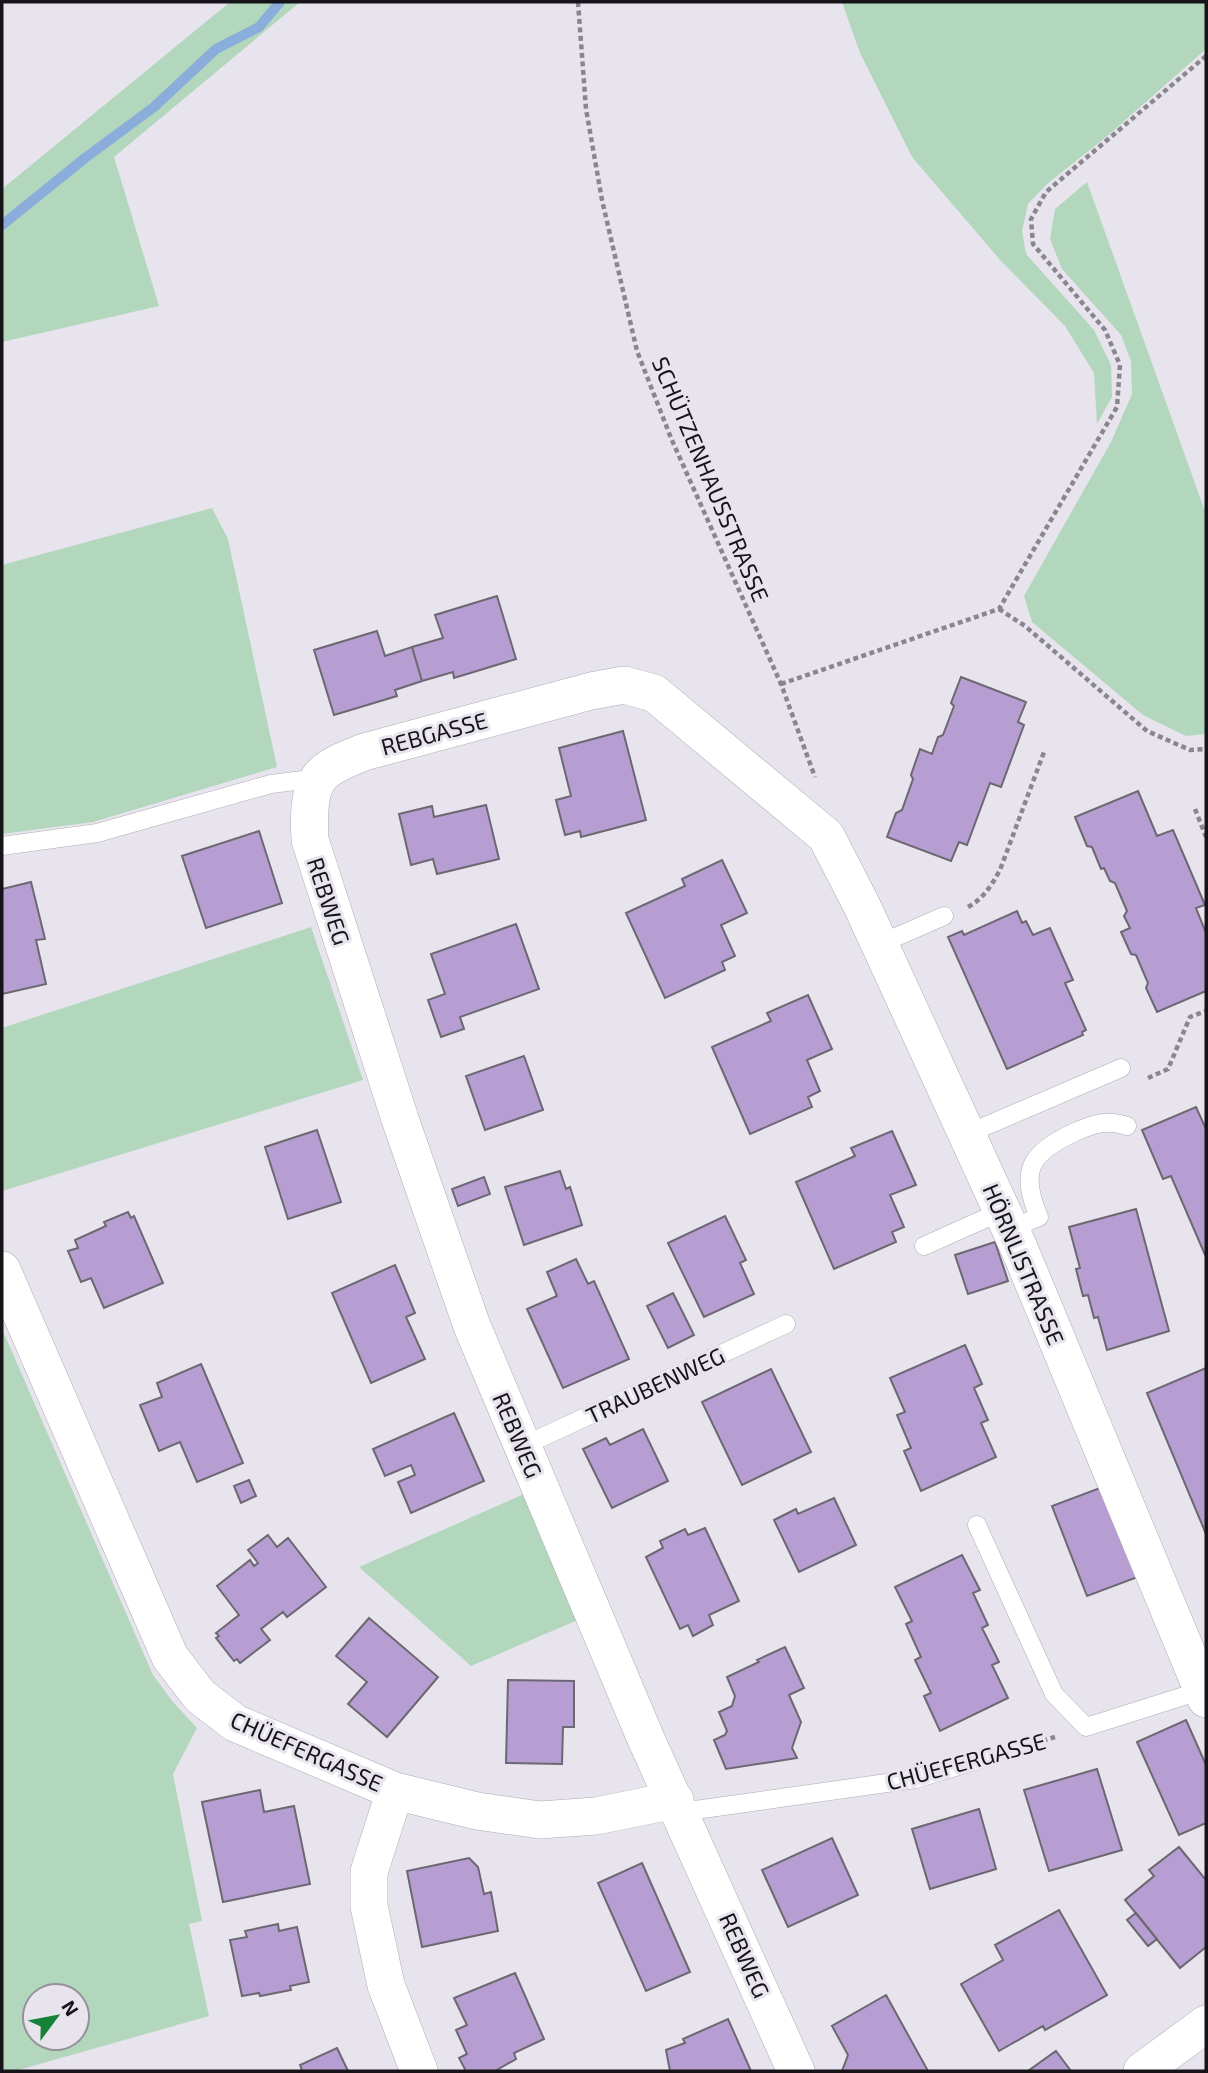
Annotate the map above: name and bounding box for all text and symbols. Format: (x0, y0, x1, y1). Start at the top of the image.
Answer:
street label: SCHÜTZENHAUSSTRASSE (647, 352, 775, 606)
street label: REBGASSE (378, 705, 490, 761)
street label: REBWEG (302, 854, 356, 948)
street label: HÖRNLISTRASSE (977, 1179, 1071, 1349)
street label: TRAUBENWEG (581, 1341, 729, 1429)
street label: REBWEG (487, 1388, 549, 1482)
street label: CHÜEFERGASSE (227, 1705, 387, 1797)
street label: CHÜEFERGASSE (883, 1726, 1049, 1796)
street label: REBWEG (714, 1908, 776, 2002)
north arrow (21, 1982, 91, 2052)
text: N (57, 1996, 84, 2020)

